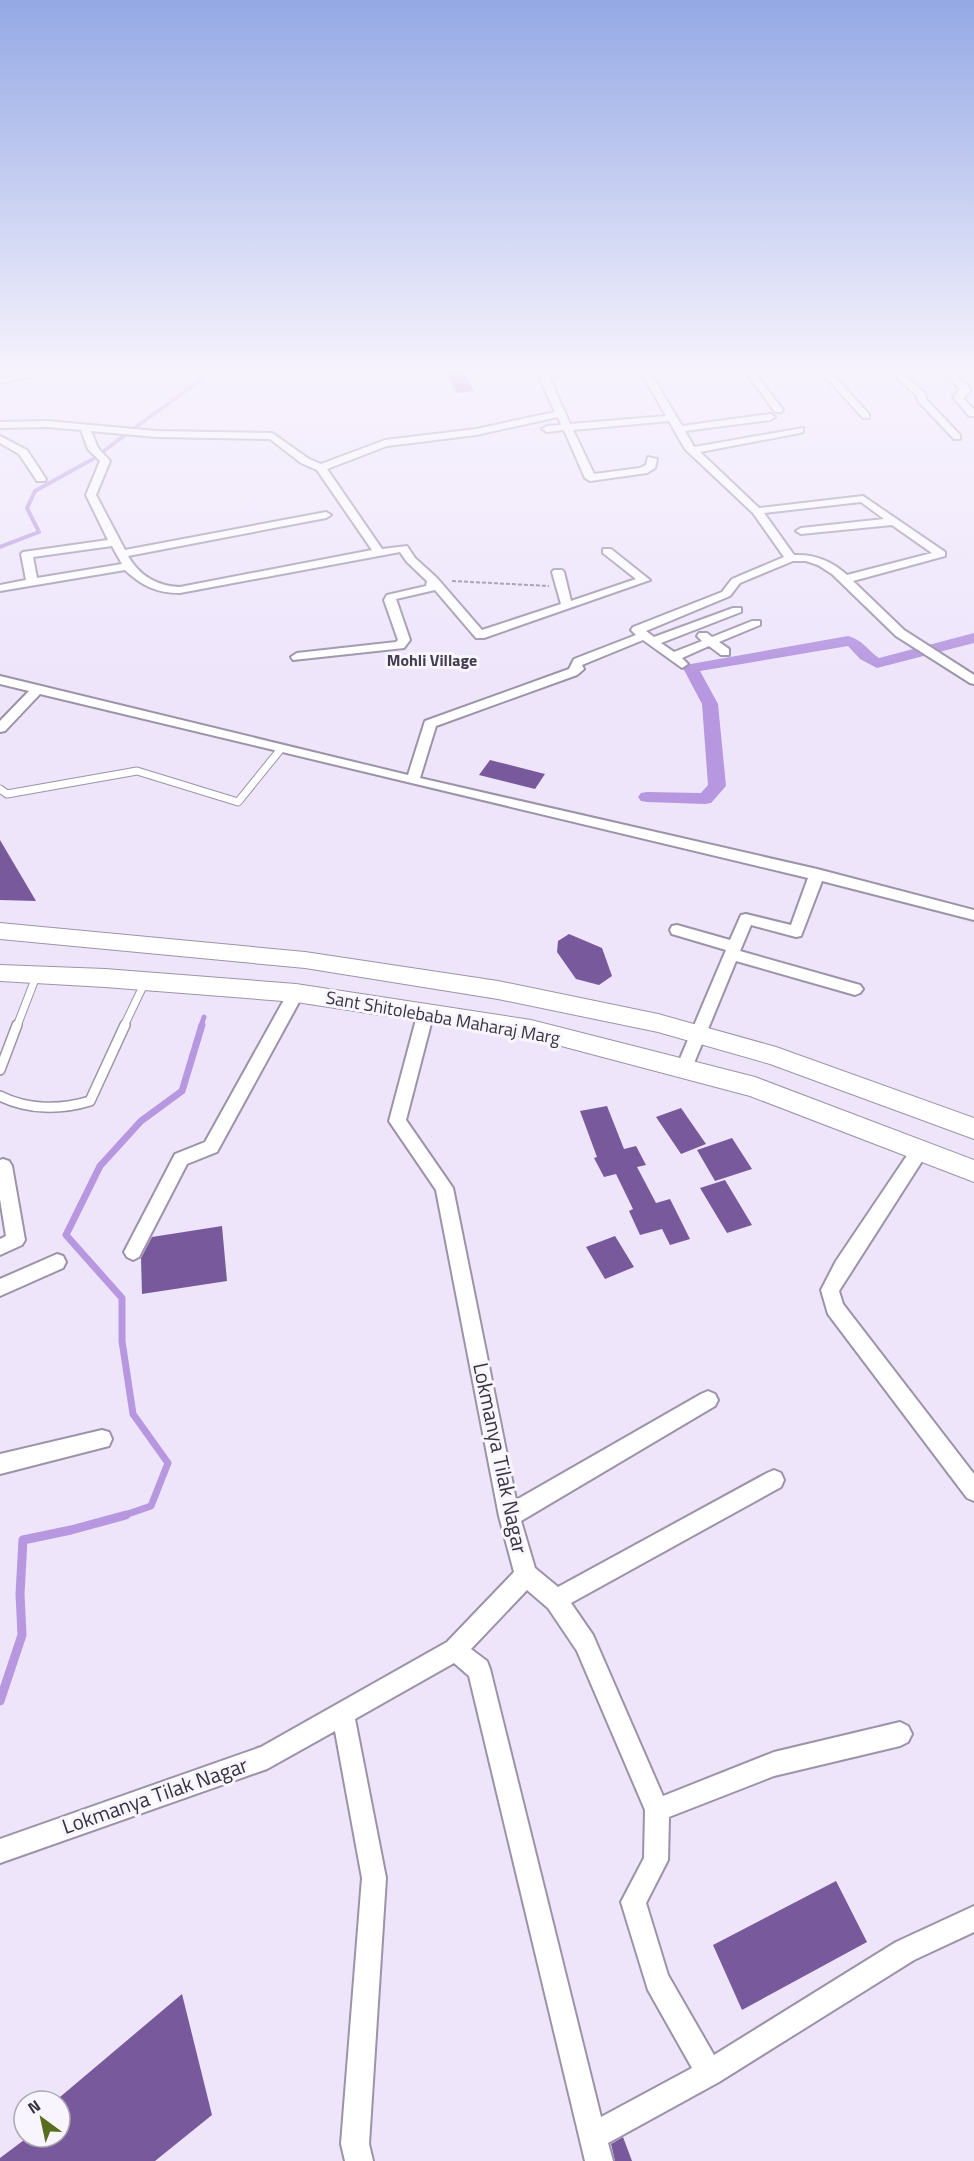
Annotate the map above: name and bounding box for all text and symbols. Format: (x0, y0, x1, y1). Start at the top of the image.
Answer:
district label: Mohli Village (387, 648, 477, 672)
street label: Sant Shitolebaba Maharaj Marg (324, 984, 562, 1051)
street label: Lokmanya Tilak Nagar (465, 1359, 537, 1556)
street label: Lokmanya Tilak Nagar (58, 1748, 252, 1842)
north arrow (12, 2089, 72, 2149)
text: N (23, 2093, 45, 2120)

